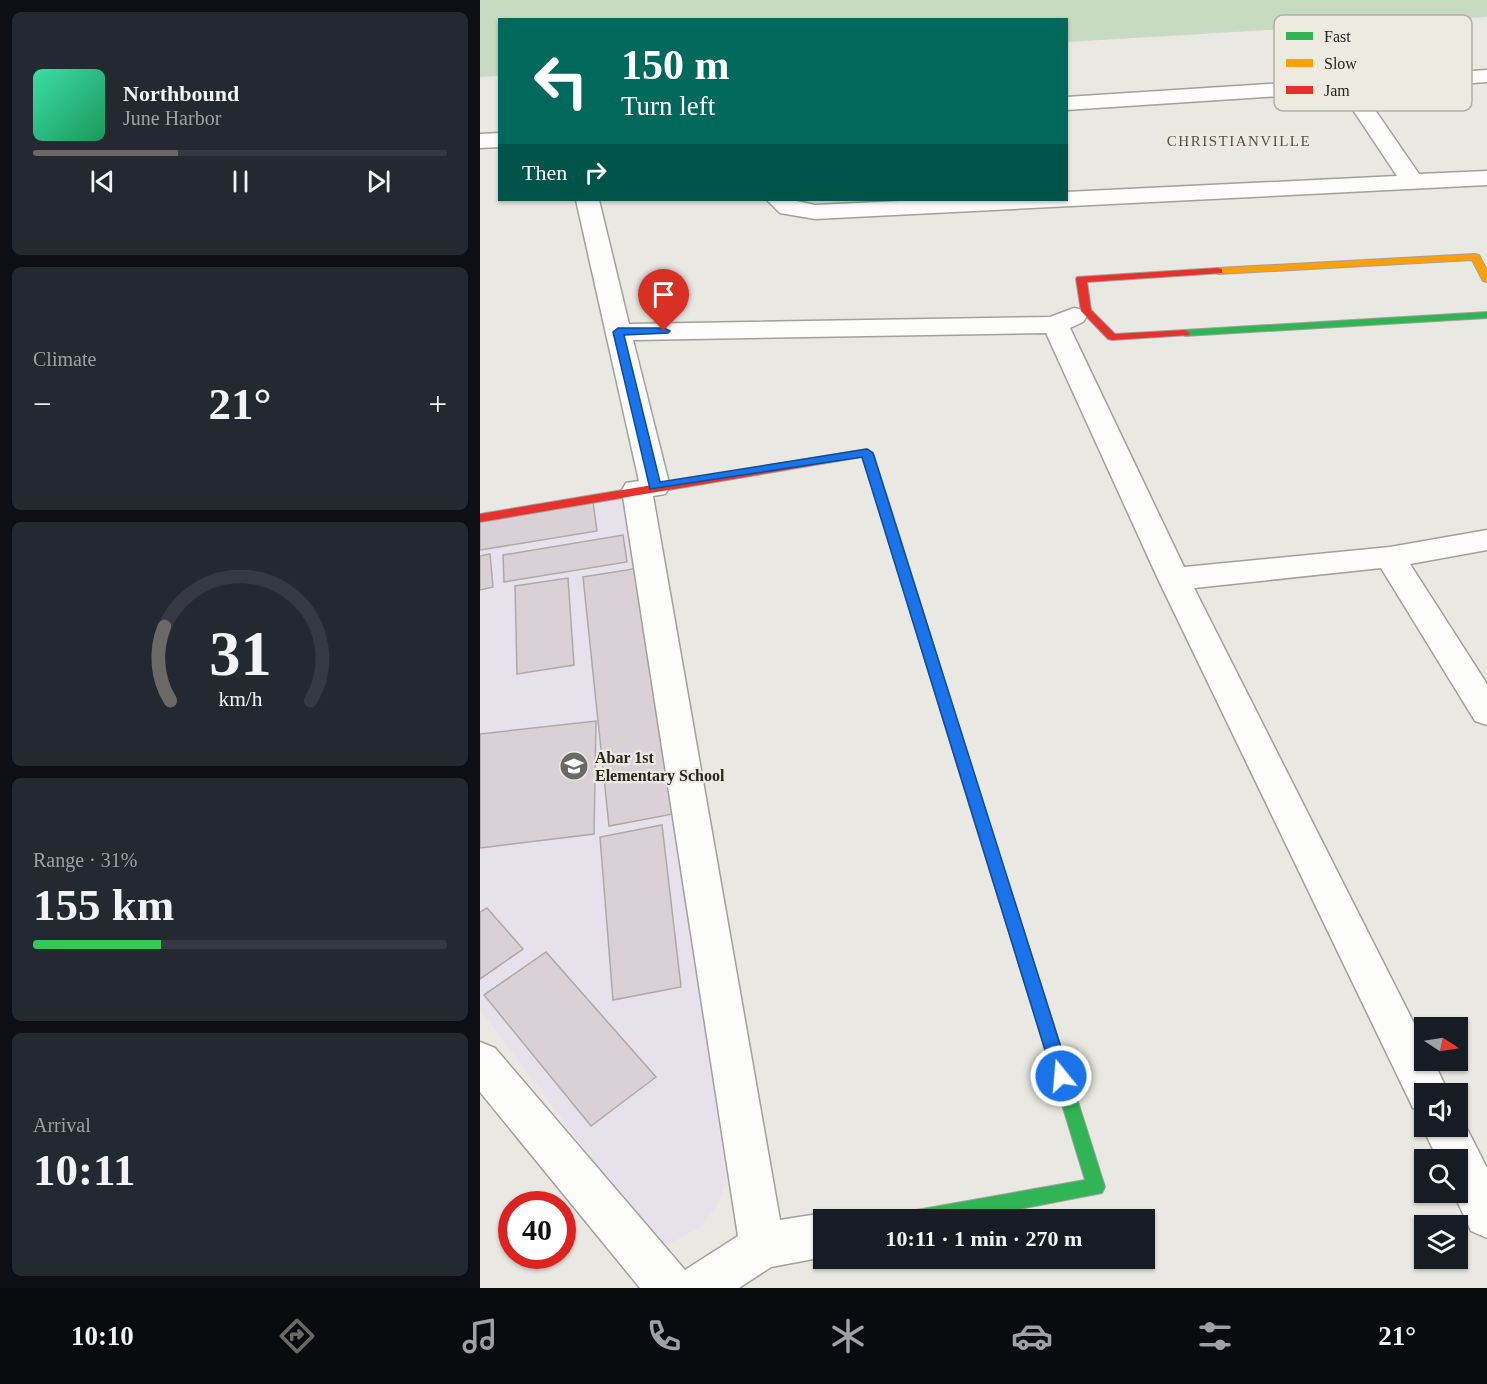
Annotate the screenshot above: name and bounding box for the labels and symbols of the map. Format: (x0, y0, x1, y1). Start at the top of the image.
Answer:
legend (1274, 15, 1472, 111)
text: Fast (1324, 28, 1351, 45)
text: Slow (1324, 55, 1357, 72)
text: Jam (1324, 82, 1350, 99)
district label: CHRISTIANVILLE (1167, 133, 1311, 149)
pin (638, 269, 689, 331)
place label: Abar 1st Elementary School (595, 749, 725, 785)
school or university icon: Abar 1st Elementary School (558, 750, 590, 782)
north arrow (1414, 1017, 1468, 1071)
position arrow (1029, 1044, 1093, 1108)
speed limit sign: 40 (498, 1191, 576, 1269)

